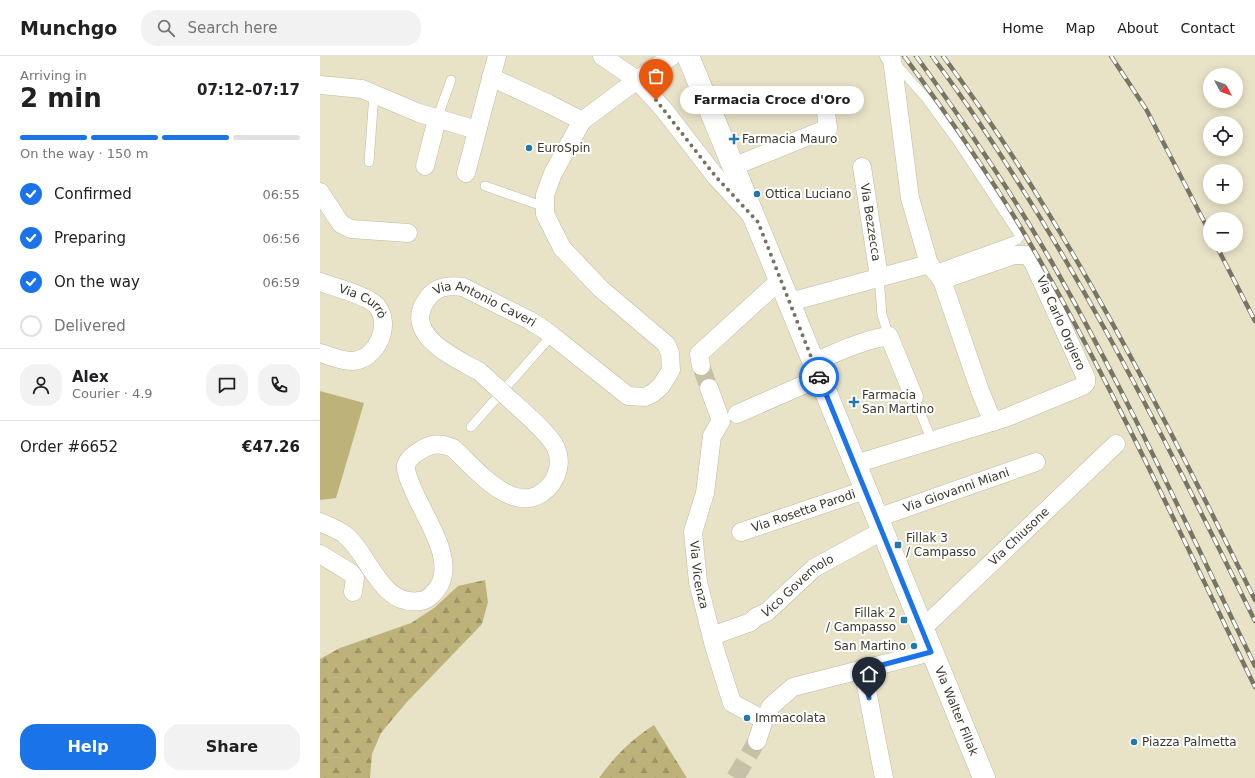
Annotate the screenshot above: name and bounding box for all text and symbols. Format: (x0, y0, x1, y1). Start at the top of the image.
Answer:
search box (141, 10, 421, 46)
text: Munchgo (20, 17, 117, 39)
icon: search (155, 17, 177, 39)
text: Search here (187, 19, 278, 37)
text: Home (1002, 20, 1044, 36)
text: Map (1066, 20, 1095, 36)
text: About (1117, 20, 1159, 36)
text: Contact (1181, 20, 1235, 36)
pin (639, 59, 673, 100)
icon: bag (645, 65, 667, 87)
text: Arriving in (20, 68, 87, 83)
north arrow (1203, 68, 1243, 108)
map controls (1203, 68, 1243, 252)
text: 07:12–07:17 (197, 81, 300, 99)
text: 2 min (20, 83, 102, 113)
callout: Farmacia Croce d'Oro (680, 86, 864, 114)
text: Farmacia Croce d'Oro (694, 92, 850, 107)
button: locate (1203, 116, 1243, 156)
place label: Farmacia Mauro (742, 132, 837, 146)
marker: Farmacia Mauro (729, 134, 739, 144)
place label: EuroSpin (537, 141, 590, 155)
marker: EuroSpin (524, 143, 534, 153)
text: On the way · 150 m (20, 146, 148, 161)
button: + (1203, 164, 1243, 204)
street label: Via Bezzecca (858, 182, 883, 262)
icon: check (20, 183, 42, 205)
text: Confirmed (54, 185, 132, 203)
text: 06:55 (263, 187, 300, 202)
place label: Ottica Luciano (765, 187, 851, 201)
marker: Ottica Luciano (752, 189, 762, 199)
button: − (1203, 212, 1243, 252)
icon: check (20, 227, 42, 249)
text: Preparing (54, 229, 126, 247)
text: 06:56 (263, 231, 300, 246)
icon: check (20, 271, 42, 293)
text: On the way (54, 273, 140, 291)
street label: Via Carlo Orgiero (1034, 274, 1088, 372)
text: 06:59 (263, 275, 300, 290)
street label: Via Antonio Caveri (431, 279, 539, 330)
street label: Via Currò (337, 281, 389, 320)
text: Delivered (54, 317, 126, 335)
courier (799, 357, 839, 397)
button: person (20, 364, 62, 406)
button: chat (206, 364, 248, 406)
button: phone (258, 364, 300, 406)
icon: car (808, 366, 830, 388)
text: Alex (72, 368, 109, 386)
text: Courier · 4.9 (72, 386, 153, 401)
place label: Farmacia San Martino (862, 388, 934, 416)
marker: Farmacia San Martino (849, 397, 859, 407)
text: Order #6652 (20, 438, 118, 456)
text: €47.26 (242, 438, 300, 456)
street label: Via Giovanni Miani (901, 465, 1011, 515)
street label: Via Rosetta Parodi (750, 487, 857, 535)
street label: Via Chiusone (986, 505, 1052, 569)
place label: Fillak 3 / Campasso (906, 531, 976, 559)
street label: Via Vicenza (687, 540, 711, 610)
marker: Fillak 3 / Campasso (893, 540, 903, 550)
street label: Vico Governolo (760, 552, 836, 620)
place label: Fillak 2 / Campasso (826, 606, 896, 634)
marker: Fillak 2 / Campasso (899, 615, 909, 625)
place label: San Martino (834, 639, 906, 653)
marker: San Martino (909, 641, 919, 651)
pin (852, 657, 886, 698)
icon: home (858, 663, 880, 685)
street label: Via Walter Fillak (932, 664, 981, 758)
place label: Immacolata (755, 711, 826, 725)
marker: Immacolata (742, 713, 752, 723)
button: Help (20, 724, 156, 770)
button: Share (164, 724, 300, 770)
place label: Piazza Palmetta (1142, 735, 1237, 749)
marker: Piazza Palmetta (1129, 737, 1139, 747)

